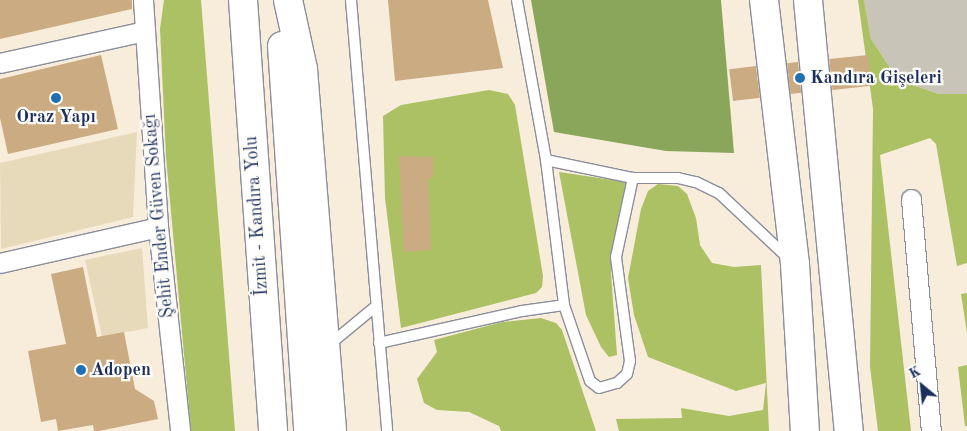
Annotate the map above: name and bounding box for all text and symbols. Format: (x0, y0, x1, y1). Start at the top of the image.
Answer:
place label: Kandıra Gişeleri (810, 67, 942, 89)
marker: Kandıra Gişeleri (794, 72, 806, 84)
marker: Oraz Yapı (50, 92, 62, 104)
place label: Oraz Yapı (16, 106, 96, 128)
street label: Şehit Ender Güven Sokağı (139, 113, 179, 319)
street label: İzmit - Kandıra Yolu (241, 135, 273, 297)
place label: Adopen (91, 359, 151, 381)
north arrow (897, 361, 947, 411)
marker: Adopen (75, 364, 87, 376)
text: K (907, 364, 923, 381)

